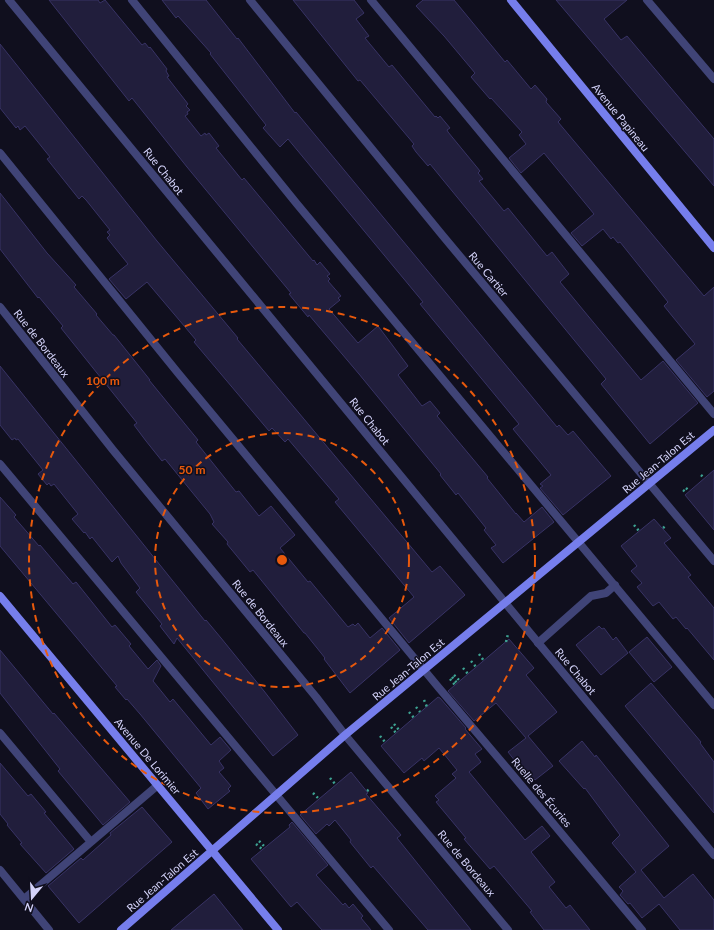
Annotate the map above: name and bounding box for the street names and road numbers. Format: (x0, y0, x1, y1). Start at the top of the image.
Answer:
street label: Avenue Papineau (590, 80, 652, 154)
street label: Rue Chabot (141, 145, 187, 197)
street label: Rue Cartier (466, 249, 512, 299)
street label: Rue de Bordeaux (12, 307, 73, 380)
street label: Rue Chabot (347, 395, 393, 447)
street label: Rue Jean-Talon Est (619, 428, 697, 496)
street label: Rue de Bordeaux (230, 577, 292, 649)
street label: Rue Jean-Talon Est (369, 635, 447, 703)
street label: Rue Chabot (553, 645, 599, 697)
street label: Avenue De Lorimier (112, 715, 184, 797)
street label: Ruelle des Écuries (509, 755, 575, 830)
street label: Rue de Bordeaux (436, 827, 499, 899)
street label: Rue Jean-Talon Est (124, 846, 200, 914)

